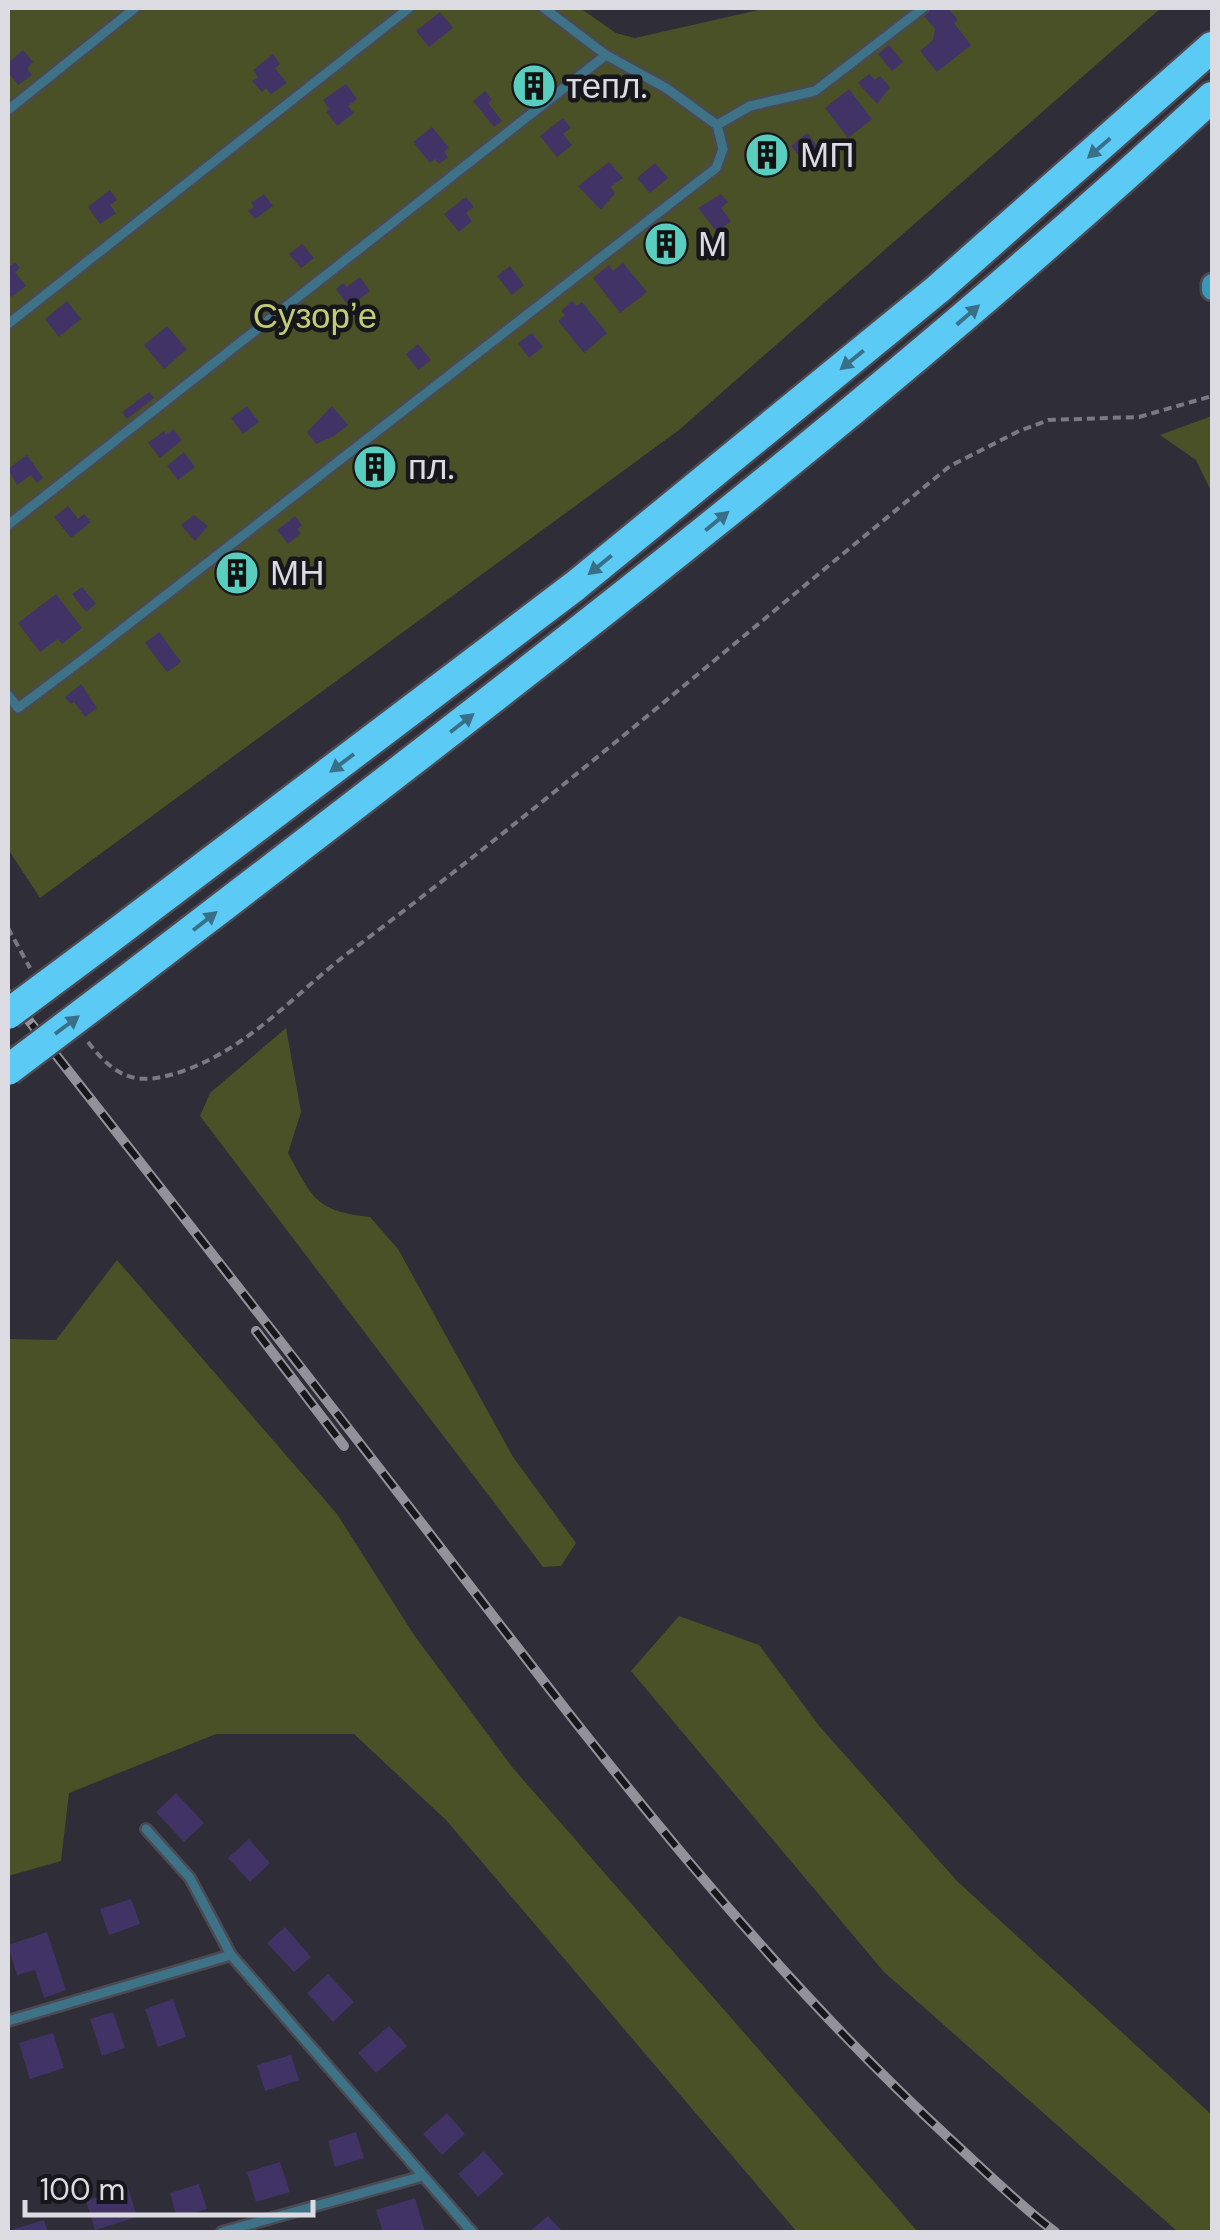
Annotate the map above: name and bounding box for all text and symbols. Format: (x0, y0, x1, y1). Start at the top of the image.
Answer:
building icon: тепл. (511, 63, 557, 109)
place label: тепл. (566, 63, 647, 109)
building icon: МП (744, 132, 790, 178)
place label: МП (800, 132, 854, 178)
one-way arrow (1086, 137, 1111, 159)
building icon: М (643, 221, 689, 267)
place label: М (698, 221, 727, 267)
park label: Сузорʼе (253, 293, 377, 339)
one-way arrow (955, 304, 980, 326)
one-way arrow (839, 349, 864, 370)
building icon: пл. (352, 444, 398, 490)
place label: пл. (408, 444, 454, 490)
one-way arrow (705, 511, 730, 532)
building icon: МН (214, 550, 260, 596)
place label: МН (270, 550, 324, 596)
one-way arrow (588, 554, 613, 576)
one-way arrow (449, 713, 475, 733)
one-way arrow (329, 752, 355, 772)
one-way arrow (191, 910, 217, 931)
one-way arrow (54, 1016, 80, 1036)
scale bar (25, 2155, 312, 2217)
text: 100 m (40, 2170, 125, 2209)

